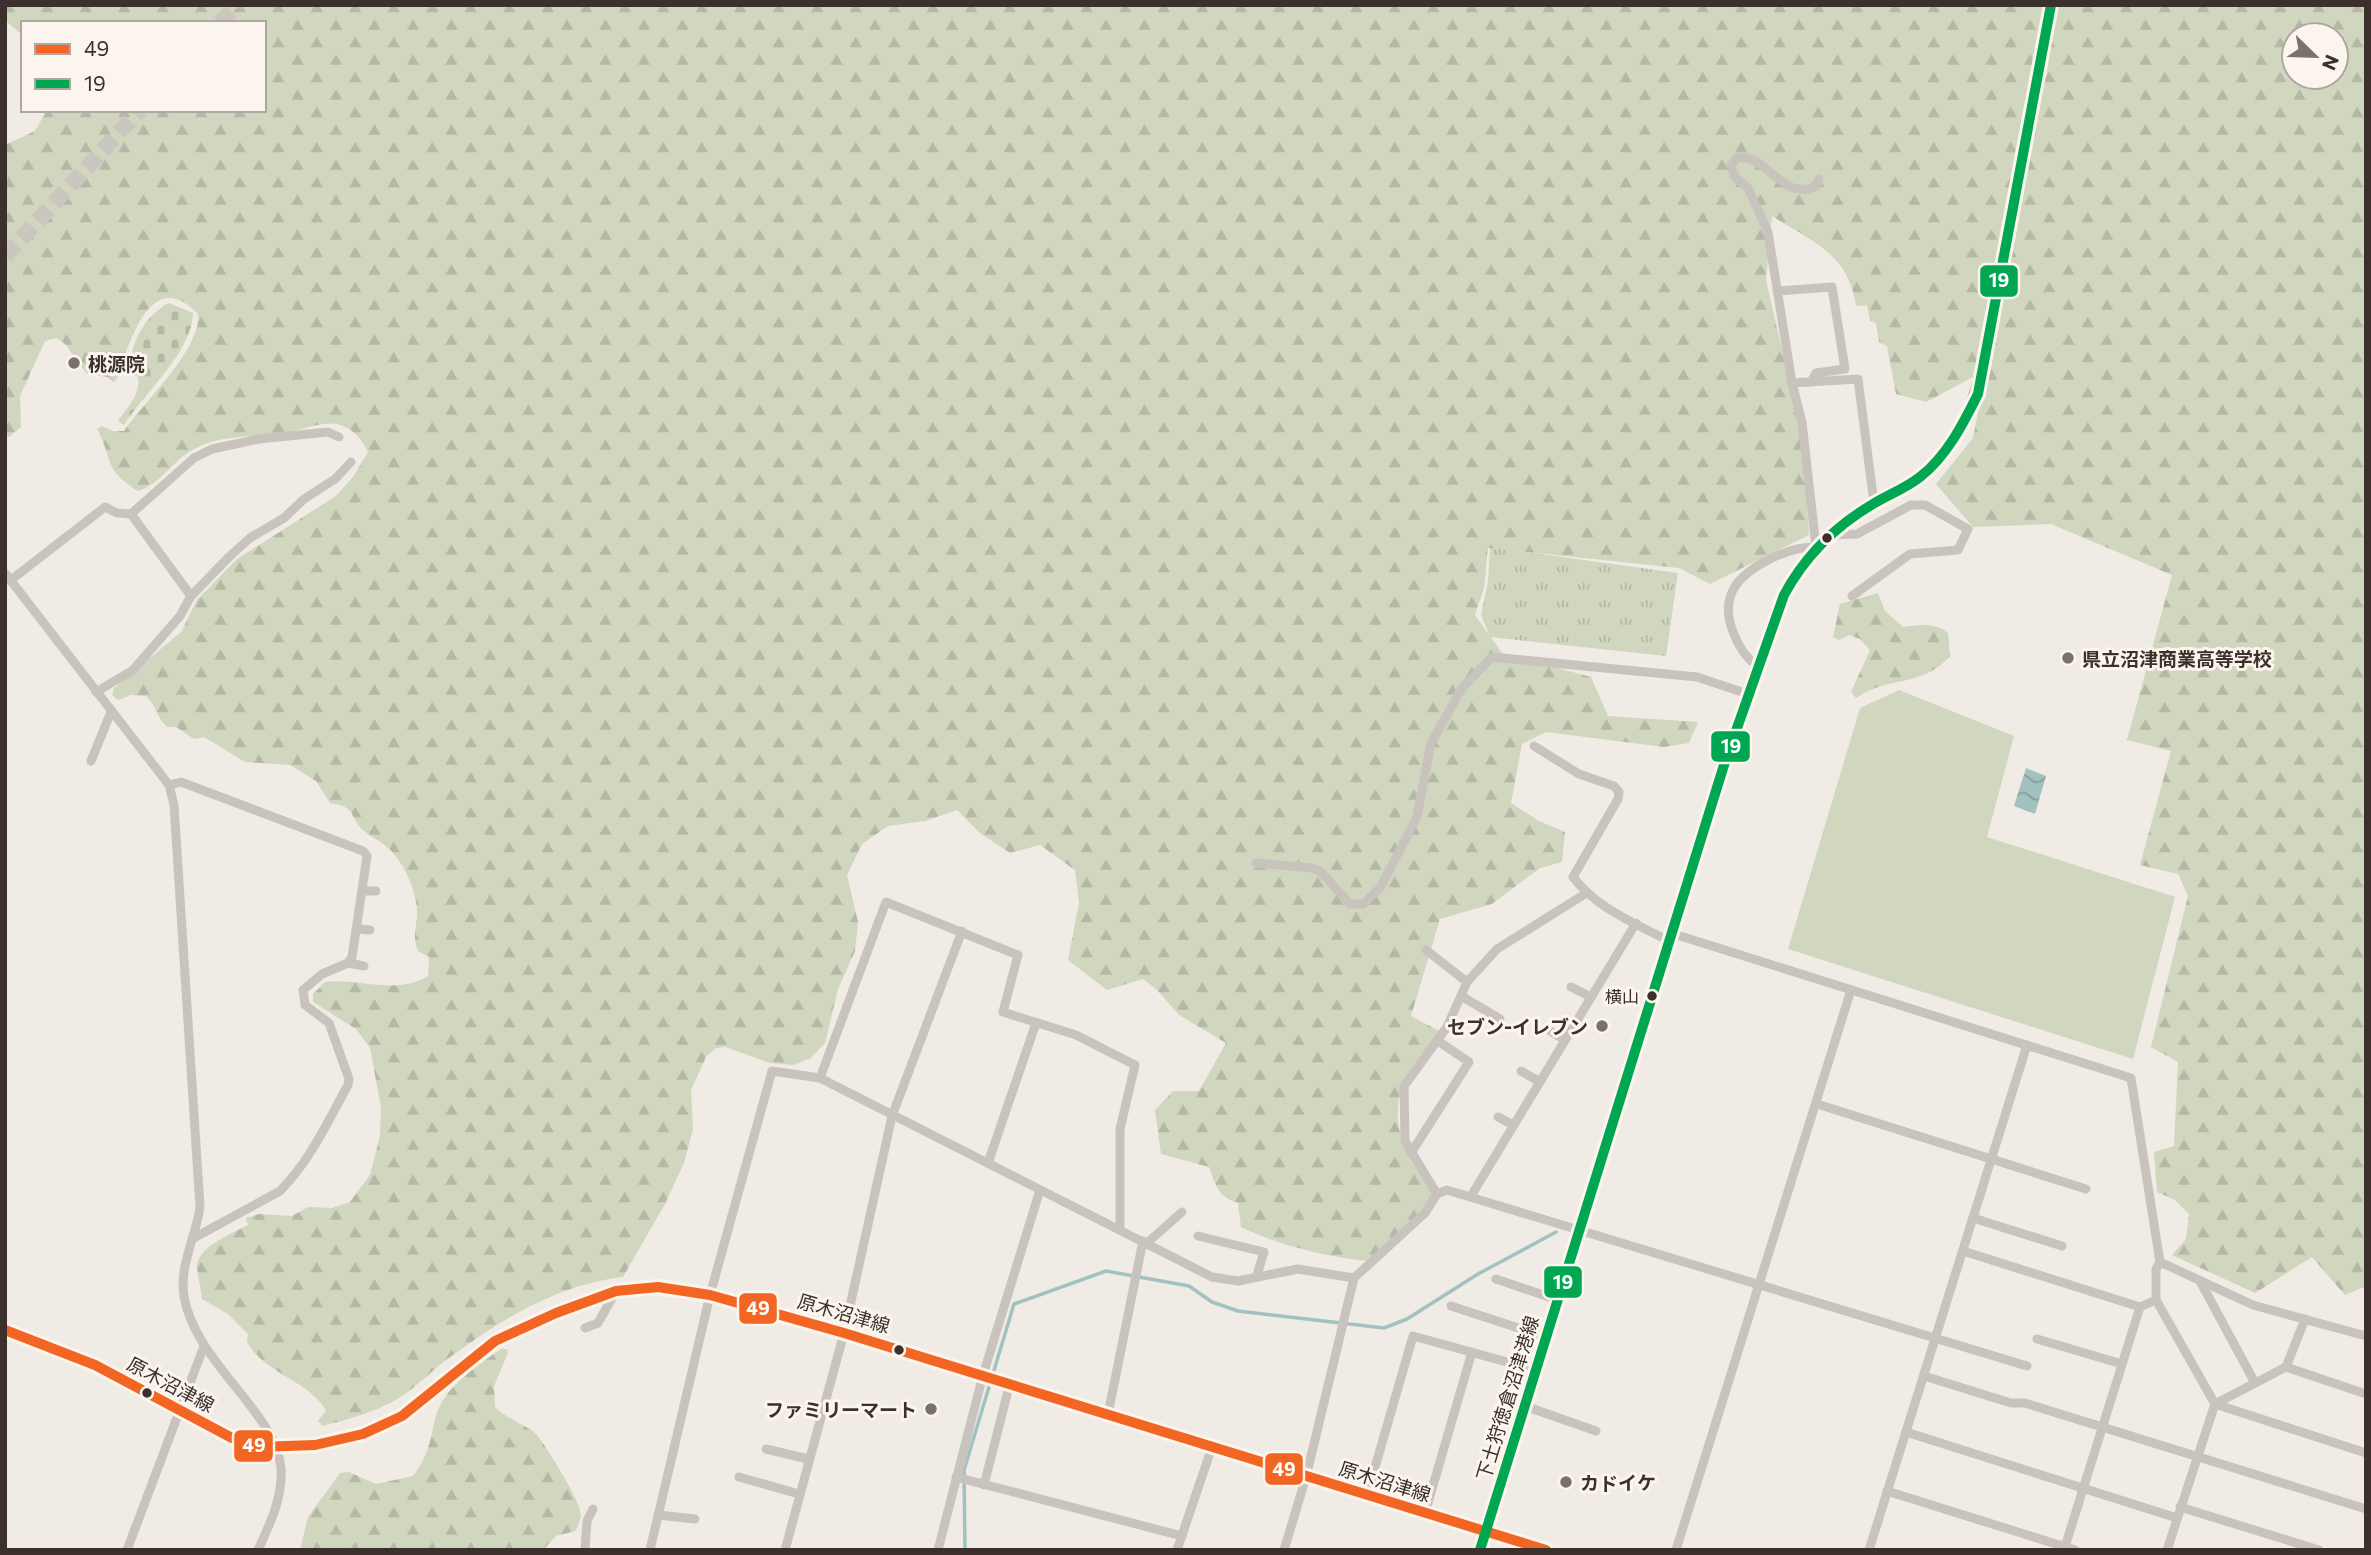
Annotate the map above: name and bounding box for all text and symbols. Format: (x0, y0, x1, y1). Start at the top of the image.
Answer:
legend (21, 21, 266, 112)
north arrow (2280, 21, 2350, 91)
text: 49 (84, 35, 109, 60)
text: N (2318, 52, 2344, 74)
text: 19 (84, 70, 106, 95)
line badge: 19 (1979, 264, 2019, 298)
text: 19 (1989, 268, 2009, 291)
place label: 桃源院 (88, 352, 145, 375)
marker: 桃源院 (66, 355, 82, 371)
unlabelled marker (1820, 531, 1834, 545)
place label: 県立沼津商業高等学校 (2082, 647, 2272, 670)
marker: 県立沼津商業高等学校 (2060, 650, 2076, 666)
line badge: 19 (1710, 730, 1751, 763)
text: 19 (1721, 734, 1741, 757)
place label: 横山 (1605, 986, 1639, 1007)
marker: 横山 (1645, 989, 1659, 1003)
place label: セブン-イレブン (1447, 1015, 1588, 1038)
marker: セブン-イレブン (1594, 1018, 1610, 1034)
line badge: 19 (1543, 1265, 1583, 1299)
text: 19 (1553, 1270, 1573, 1293)
street label: 原木沼津線 (795, 1289, 893, 1337)
line badge: 49 (738, 1292, 778, 1325)
text: 49 (746, 1296, 770, 1319)
street label: 下土狩徳倉沼津港線 (1471, 1313, 1543, 1483)
unlabelled marker (892, 1343, 906, 1357)
street label: 原木沼津線 (124, 1352, 218, 1416)
unlabelled marker (140, 1386, 154, 1400)
place label: ファミリーマート (765, 1398, 917, 1421)
marker: ファミリーマート (923, 1401, 939, 1417)
line badge: 49 (233, 1429, 274, 1463)
text: 49 (242, 1433, 266, 1456)
line badge: 49 (1264, 1452, 1304, 1486)
street label: 原木沼津線 (1336, 1456, 1434, 1506)
text: 49 (1272, 1457, 1296, 1480)
place label: カドイケ (1580, 1471, 1656, 1494)
marker: カドイケ (1558, 1474, 1574, 1490)

